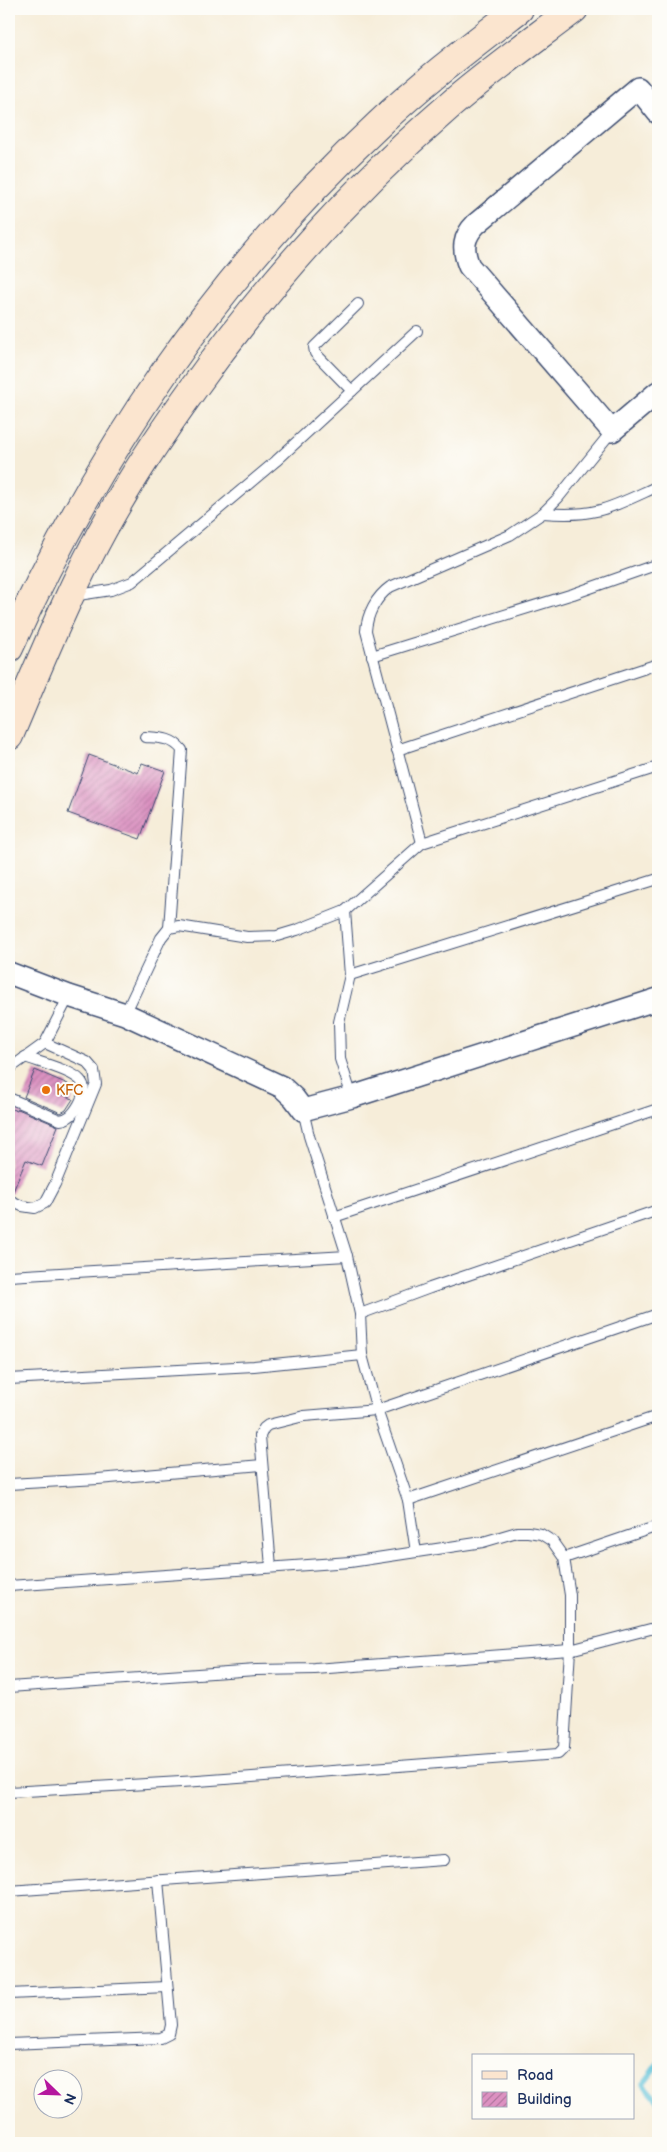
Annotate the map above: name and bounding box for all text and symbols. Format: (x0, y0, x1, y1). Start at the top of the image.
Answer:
place label: KFC (56, 1082, 83, 1099)
marker: KFC (40, 1084, 52, 1096)
legend (472, 2054, 634, 2120)
text: Road (517, 2066, 553, 2085)
north arrow (32, 2070, 82, 2120)
text: Building (517, 2090, 572, 2109)
text: N (60, 2091, 79, 2107)

